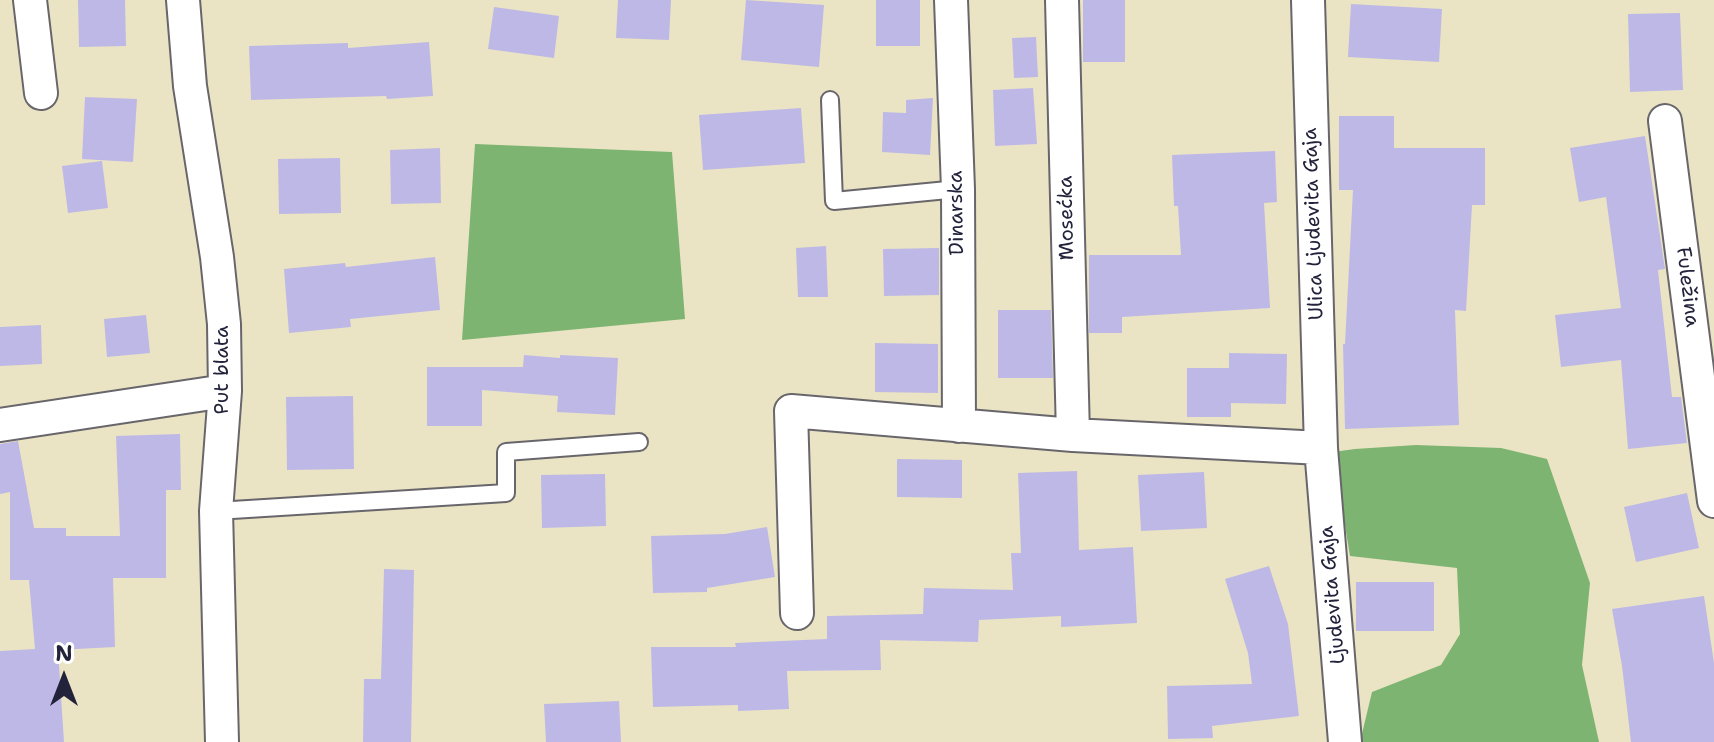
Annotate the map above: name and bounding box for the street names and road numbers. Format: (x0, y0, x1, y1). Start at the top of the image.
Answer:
street label: Ulica Ljudevita Gaja (1299, 127, 1329, 321)
street label: Dinarska (944, 171, 970, 255)
street label: Mosećka (1054, 175, 1080, 261)
street label: Fuležina (1670, 246, 1704, 328)
street label: Put blata (211, 326, 235, 414)
street label: Ljudevita Gaja (1315, 525, 1351, 665)

